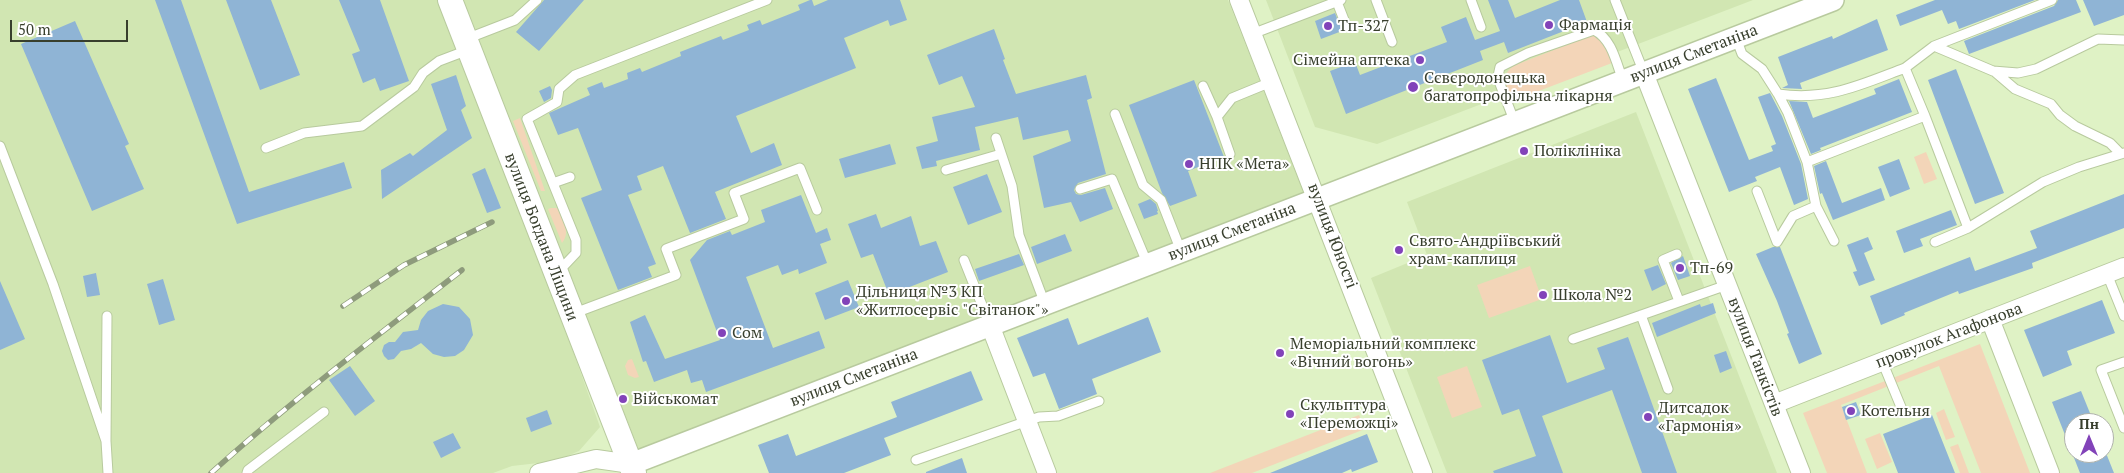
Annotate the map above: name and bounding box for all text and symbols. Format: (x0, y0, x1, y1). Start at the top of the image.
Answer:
scale bar (12, 10, 130, 42)
place label: Фармація (1559, 15, 1632, 35)
place label: Тп-327 (1338, 16, 1390, 36)
text: 50 m (18, 19, 51, 39)
marker: Фармація (1543, 19, 1555, 31)
marker: Тп-327 (1322, 20, 1334, 32)
street label: вулиця Сметаніна (1627, 21, 1761, 87)
place label: Сімейна аптека (1293, 50, 1410, 70)
marker: Сімейна аптека (1414, 54, 1426, 66)
place label: Сєвєродонецька багатопрофільна лікарня (1424, 68, 1613, 106)
marker: Сєвєродонецька багатопрофільна лікарня (1406, 80, 1420, 94)
place label: Поліклініка (1534, 141, 1621, 161)
marker: Поліклініка (1518, 145, 1530, 157)
street label: вулиця Богдана Ліщини (500, 150, 582, 324)
place label: НПК «Мета» (1199, 154, 1289, 174)
marker: НПК «Мета» (1183, 158, 1195, 170)
street label: вулиця Юності (1303, 181, 1361, 291)
street label: вулиця Сметаніна (1165, 199, 1299, 265)
place label: Свято-Андріївський храм-каплиця (1409, 231, 1561, 269)
marker: Свято-Андріївський храм-каплиця (1393, 244, 1405, 256)
place label: Тп-69 (1690, 258, 1733, 278)
marker: Тп-69 (1674, 262, 1686, 274)
place label: Дільниця №3 КП «Житлосервіс "Світанок"» (856, 282, 1048, 320)
place label: Школа №2 (1553, 285, 1632, 305)
marker: Школа №2 (1537, 289, 1549, 301)
marker: Дільниця №3 КП «Житлосервіс "Світанок"» (840, 295, 852, 307)
street label: вулиця Танкістів (1723, 295, 1787, 419)
street label: провулок Агафонова (1873, 299, 2025, 373)
place label: Сом (732, 323, 763, 343)
marker: Сом (716, 327, 728, 339)
place label: Меморіальний комплекс «Вічний вогонь» (1290, 334, 1476, 372)
street label: вулиця Сметаніна (787, 345, 921, 411)
marker: Меморіальний комплекс «Вічний вогонь» (1274, 347, 1286, 359)
place label: Військомат (633, 389, 718, 409)
marker: Військомат (617, 393, 629, 405)
place label: Скульптура «Переможці» (1300, 395, 1398, 433)
place label: Дитсадок «Гармонія» (1658, 398, 1742, 436)
place label: Котельня (1861, 401, 1930, 421)
marker: Котельня (1845, 405, 1857, 417)
marker: Скульптура «Переможці» (1284, 408, 1296, 420)
marker: Дитсадок «Гармонія» (1642, 411, 1654, 423)
north arrow (2064, 413, 2114, 463)
text: Пн (2079, 414, 2099, 433)

